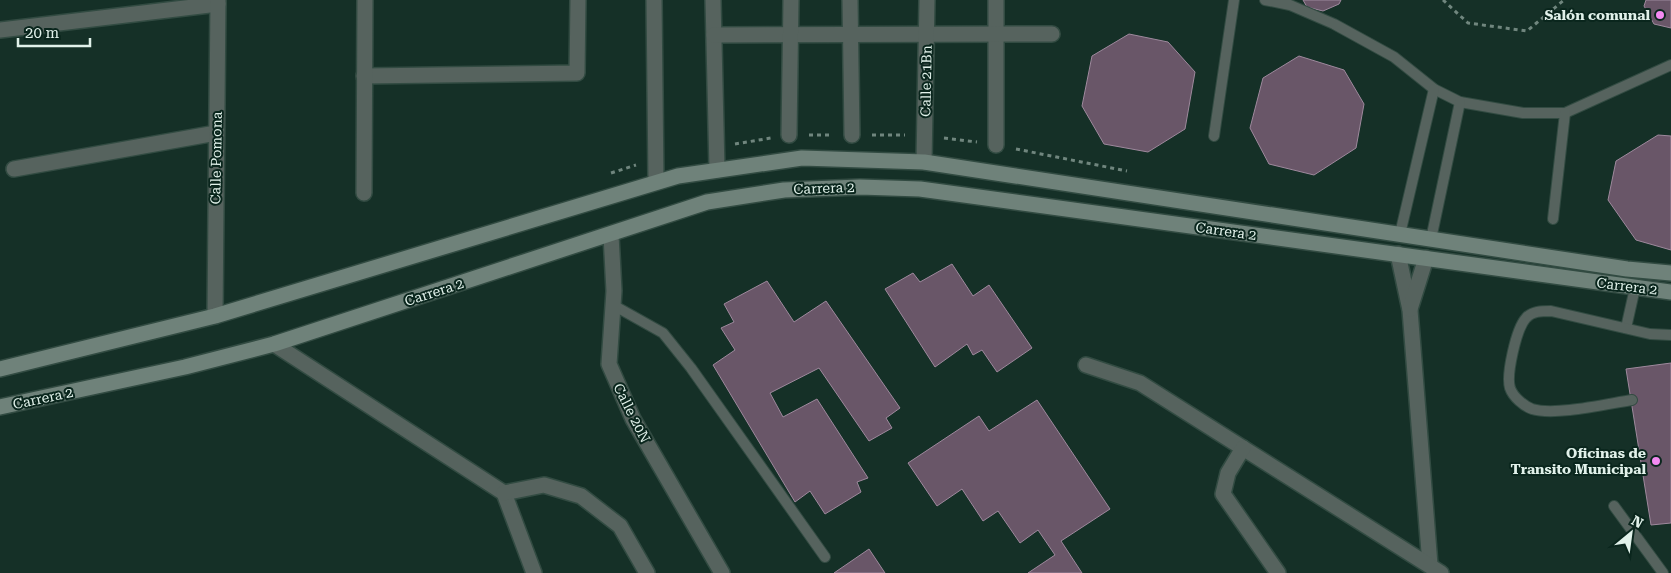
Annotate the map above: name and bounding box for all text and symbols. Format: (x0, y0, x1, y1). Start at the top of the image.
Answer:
place label: Salón comunal (1544, 7, 1650, 23)
marker: Salón comunal (1654, 9, 1666, 21)
scale bar (18, 15, 90, 47)
text: 20 m (25, 24, 60, 42)
street label: Calle 21Bn (917, 45, 935, 117)
street label: Calle Pomona (207, 111, 225, 205)
street label: Carrera 2 (793, 179, 855, 197)
street label: Carrera 2 (1195, 219, 1258, 243)
street label: Carrera 2 (1596, 274, 1659, 298)
street label: Carrera 2 (402, 275, 466, 309)
street label: Calle 20N (610, 381, 654, 445)
street label: Carrera 2 (11, 384, 75, 412)
place label: Oficinas de Transito Municipal (1510, 445, 1646, 477)
marker: Oficinas de Transito Municipal (1650, 455, 1662, 467)
north arrow (1606, 508, 1656, 558)
text: N (1629, 512, 1646, 531)

